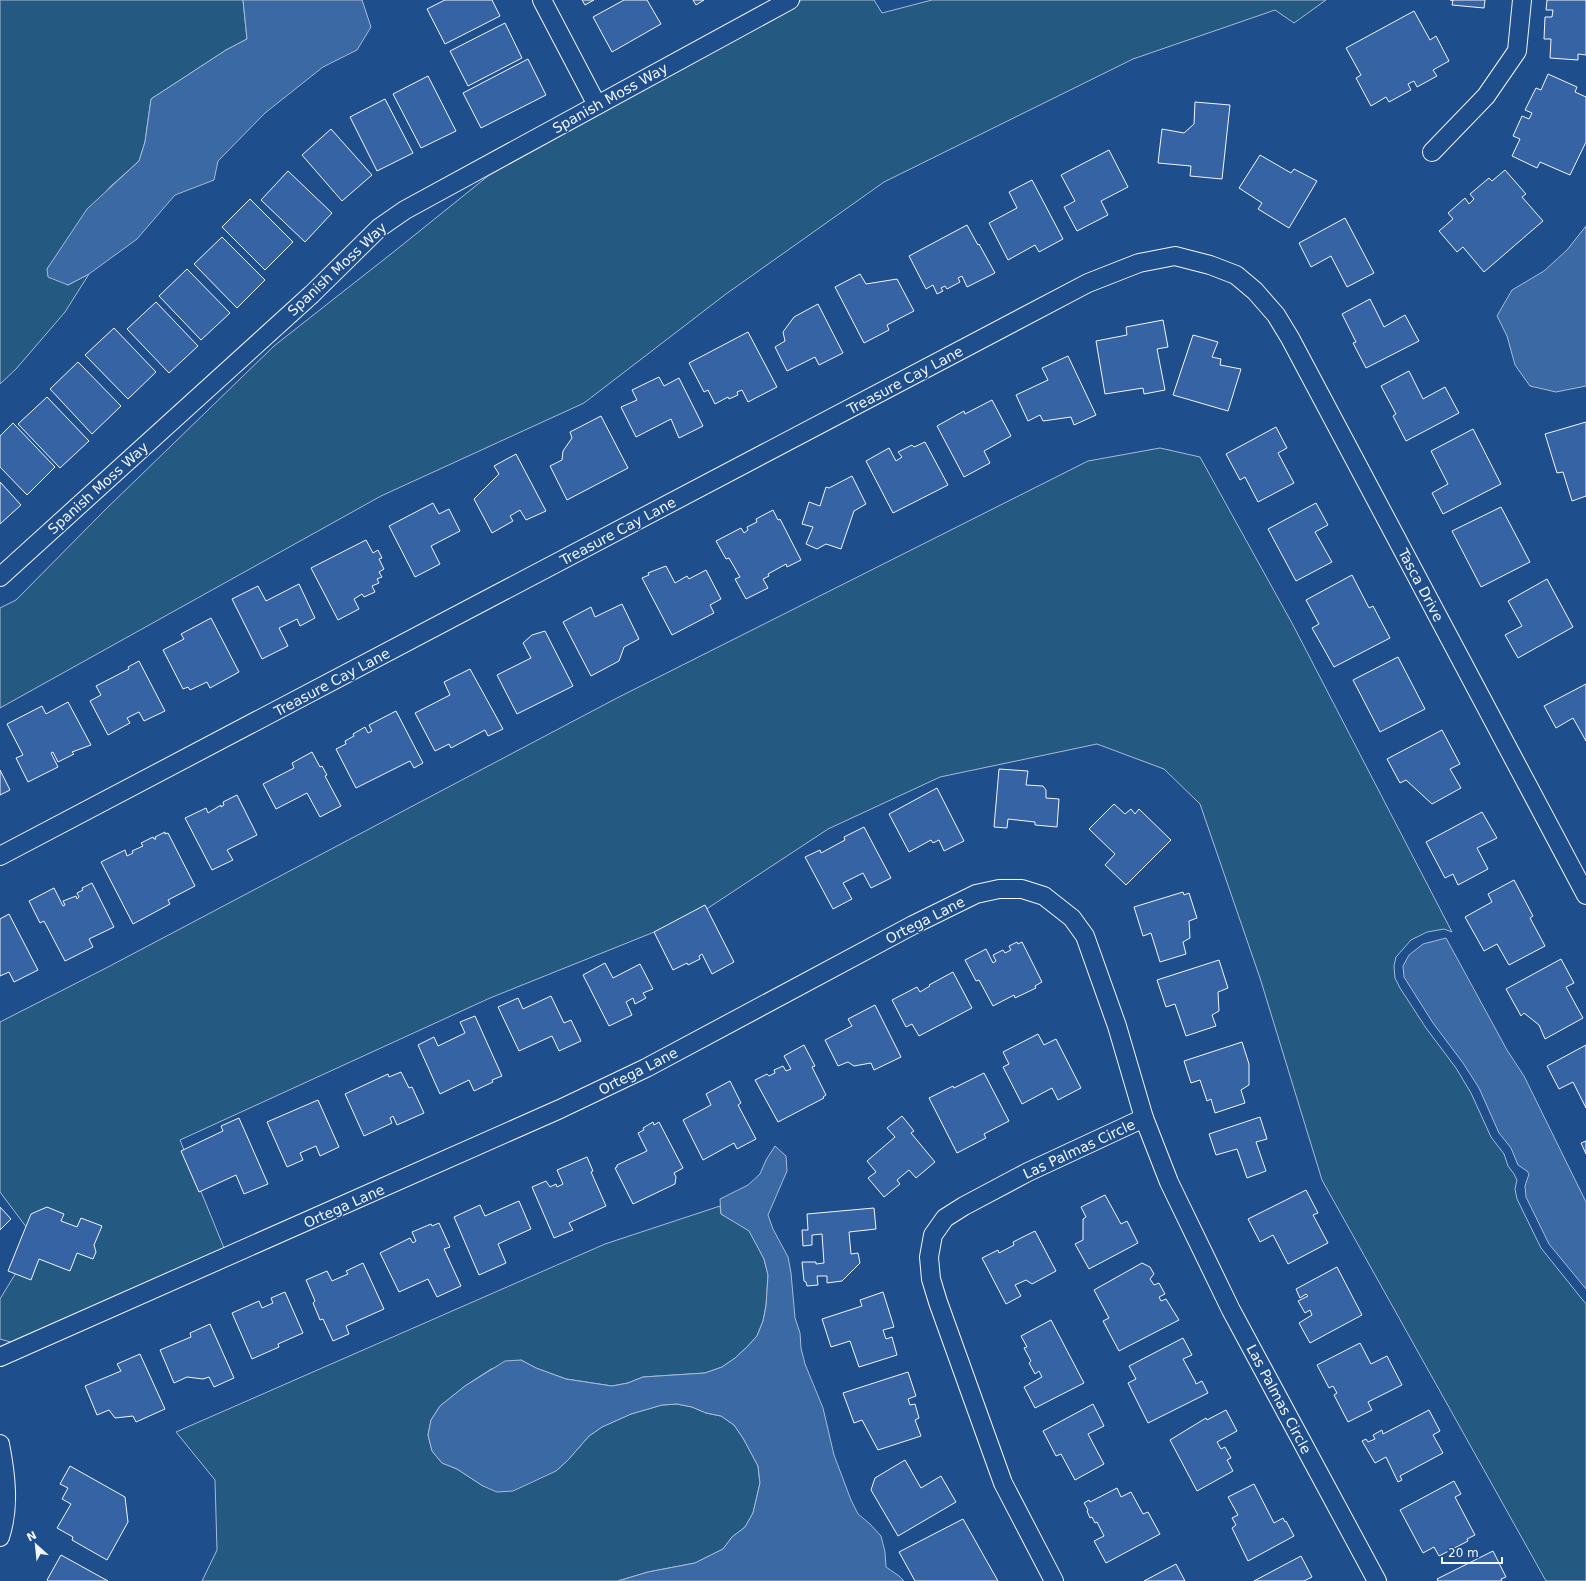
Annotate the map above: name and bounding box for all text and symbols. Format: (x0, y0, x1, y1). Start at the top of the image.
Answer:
street label: Spanish Moss Way (550, 60, 670, 136)
street label: Spanish Moss Way (284, 219, 390, 319)
street label: Treasure Cay Lane (844, 343, 966, 418)
street label: Spanish Moss Way (45, 439, 151, 537)
street label: Treasure Cay Lane (557, 494, 679, 569)
street label: Tasca Drive (1395, 545, 1447, 624)
street label: Treasure Cay Lane (271, 645, 393, 720)
street label: Ortega Lane (883, 893, 967, 947)
street label: Ortega Lane (596, 1044, 680, 1098)
street label: Las Palmas Circle (1020, 1116, 1138, 1182)
street label: Ortega Lane (301, 1181, 387, 1231)
street label: Las Palmas Circle (1243, 1342, 1315, 1456)
north arrow (16, 1525, 56, 1565)
text: N (25, 1529, 39, 1544)
scale bar (1442, 1539, 1502, 1565)
text: 20 m (1448, 1546, 1479, 1560)

